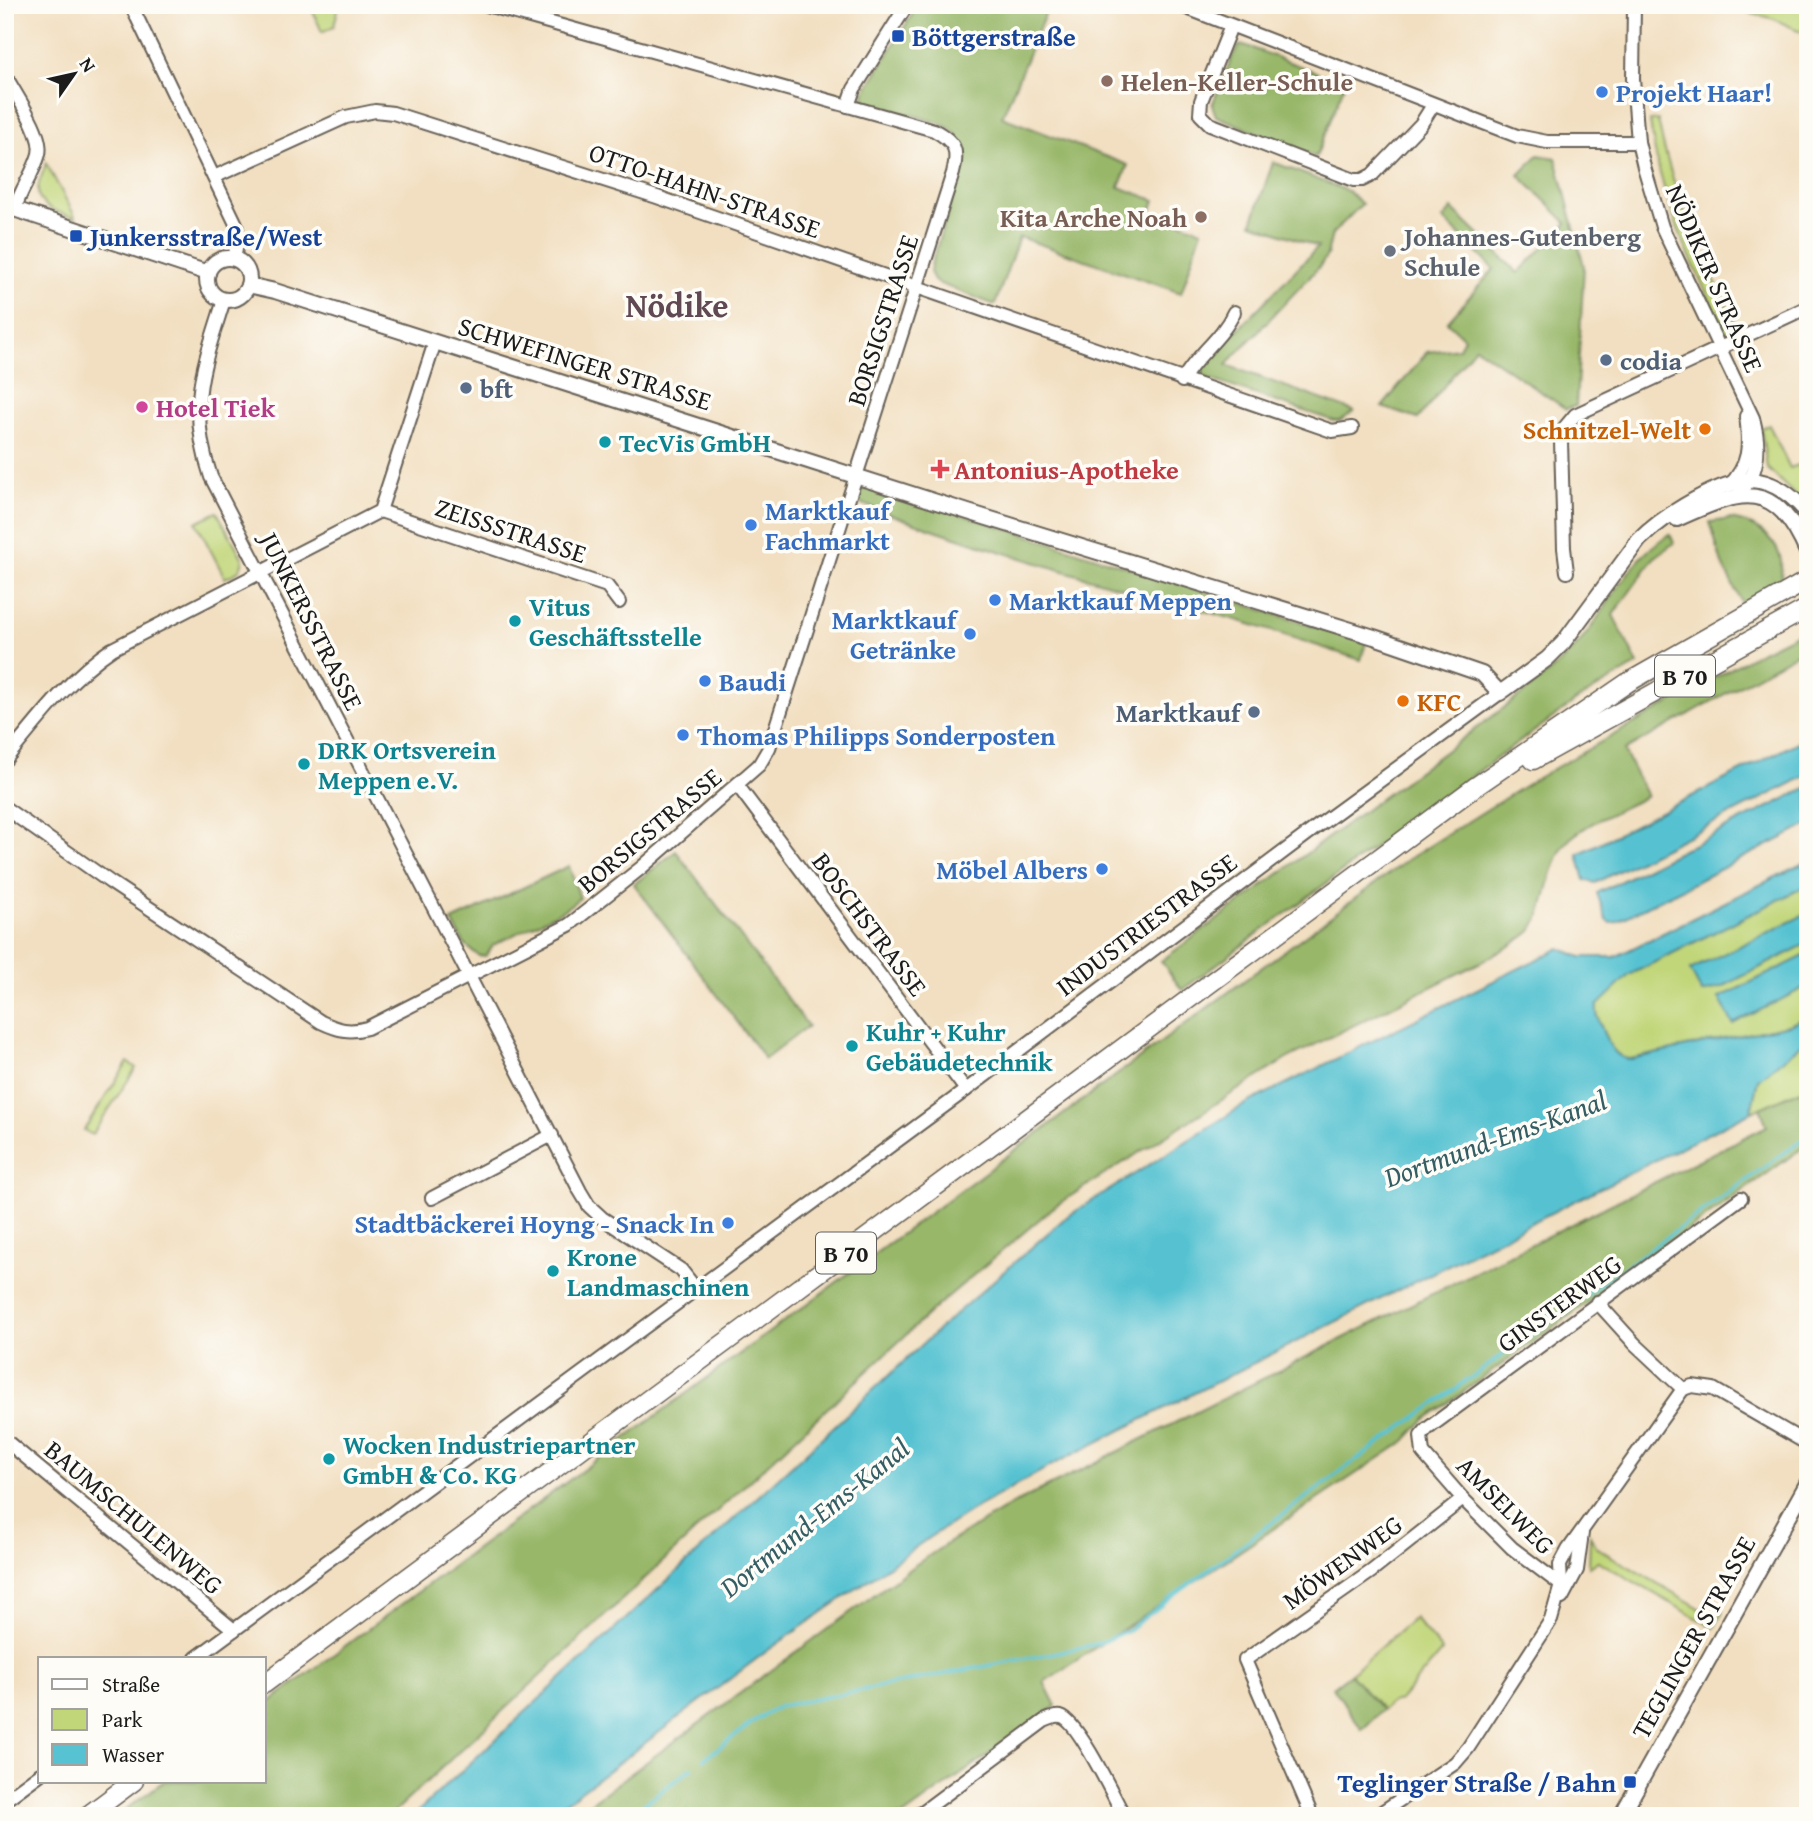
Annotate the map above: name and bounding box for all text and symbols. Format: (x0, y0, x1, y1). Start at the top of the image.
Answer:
place label: Böttgerstraße (912, 17, 1076, 56)
marker: Böttgerstraße (890, 28, 906, 44)
north arrow (38, 38, 108, 108)
text: N (73, 51, 103, 78)
place label: Helen-Keller-Schule (1121, 62, 1353, 101)
marker: Helen-Keller-Schule (1099, 73, 1115, 89)
place label: Projekt Haar! (1616, 73, 1772, 112)
marker: Projekt Haar! (1594, 84, 1610, 100)
street label: OTTO-HAHN-STRASSE (584, 132, 826, 248)
street label: NÖDIKER STRASSE (1656, 178, 1774, 378)
place label: Kita Arche Noah (1000, 198, 1188, 237)
marker: Kita Arche Noah (1193, 209, 1209, 225)
place label: Junkersstraße/West (86, 217, 323, 256)
place label: Johannes-Gutenberg Schule (1400, 217, 1641, 286)
marker: Junkersstraße/West (68, 228, 84, 244)
street label: BORSIGSTRASSE (836, 229, 928, 411)
marker: Johannes-Gutenberg Schule (1382, 243, 1398, 259)
district label: Nödike (625, 281, 729, 329)
street label: SCHWEFINGER STRASSE (454, 306, 716, 420)
place label: codia (1620, 341, 1683, 380)
marker: codia (1598, 352, 1614, 368)
place label: bft (480, 369, 513, 408)
marker: bft (458, 380, 474, 396)
place label: Hotel Tiek (156, 388, 275, 427)
marker: Hotel Tiek (134, 399, 150, 415)
place label: Schnitzel-Welt (1523, 410, 1691, 449)
marker: Schnitzel-Welt (1697, 421, 1713, 437)
place label: TecVis GmbH (619, 423, 771, 462)
marker: TecVis GmbH (597, 434, 613, 450)
place label: Antonius-Apotheke (954, 450, 1179, 489)
marker: Antonius-Apotheke (932, 461, 948, 477)
street label: ZEISSSTRASSE (430, 487, 592, 573)
place label: Marktkauf Fachmarkt (765, 491, 892, 560)
marker: Marktkauf Fachmarkt (743, 517, 759, 533)
street label: JUNKERSSTRASSE (249, 523, 374, 717)
place label: Marktkauf Meppen (1009, 581, 1233, 620)
place label: Vitus Geschäftsstelle (529, 587, 702, 656)
marker: Marktkauf Meppen (987, 592, 1003, 608)
place label: Marktkauf Getränke (832, 600, 959, 669)
marker: Vitus Geschäftsstelle (507, 613, 523, 629)
marker: Marktkauf Getränke (962, 626, 978, 642)
road number: B 70 (1655, 656, 1715, 696)
place label: Baudi (719, 662, 786, 701)
marker: Baudi (697, 673, 713, 689)
place label: KFC (1417, 682, 1462, 721)
place label: Marktkauf (1116, 693, 1243, 732)
marker: KFC (1395, 693, 1411, 709)
marker: Marktkauf (1246, 704, 1262, 720)
place label: Thomas Philipps Sonderposten (697, 716, 1056, 755)
marker: Thomas Philipps Sonderposten (675, 727, 691, 743)
place label: DRK Ortsverein Meppen e.V. (318, 730, 496, 799)
marker: DRK Ortsverein Meppen e.V. (296, 756, 312, 772)
street label: BORSIGSTRASSE (568, 758, 730, 902)
street label: INDUSTRIESTRASSE (1047, 843, 1245, 1005)
street label: BOSCHSTRASSE (803, 844, 937, 1004)
place label: Möbel Albers (936, 850, 1088, 889)
marker: Möbel Albers (1094, 861, 1110, 877)
place label: Kuhr + Kuhr Gebäudetechnik (866, 1012, 1053, 1081)
marker: Kuhr + Kuhr Gebäudetechnik (844, 1038, 860, 1054)
water label: Dortmund-Ems-Kanal (1377, 1079, 1612, 1198)
place label: Stadtbäckerei Hoyng - Snack In (354, 1204, 715, 1243)
marker: Stadtbäckerei Hoyng - Snack In (720, 1215, 736, 1231)
road number: B 70 (816, 1232, 876, 1274)
place label: Krone Landmaschinen (567, 1237, 750, 1306)
street label: GINSTERWEG (1489, 1244, 1629, 1362)
marker: Krone Landmaschinen (545, 1263, 561, 1279)
place label: Wocken Industriepartner GmbH & Co. KG (343, 1425, 635, 1494)
water label: Dortmund-Ems-Kanal (710, 1427, 918, 1607)
street label: BAUMSCHULENWEG (36, 1431, 232, 1603)
street label: AMSELWEG (1448, 1447, 1564, 1563)
marker: Wocken Industriepartner GmbH & Co. KG (321, 1451, 337, 1467)
street label: MÖWENWEG (1274, 1505, 1410, 1619)
street label: TEGLINGER STRASSE (1621, 1529, 1765, 1745)
legend (38, 1657, 266, 1783)
text: Straße (102, 1669, 160, 1700)
text: Park (102, 1704, 143, 1735)
text: Wasser (102, 1739, 164, 1770)
place label: Teglinger Straße / Bahn (1337, 1763, 1617, 1802)
marker: Teglinger Straße / Bahn (1622, 1774, 1638, 1790)

